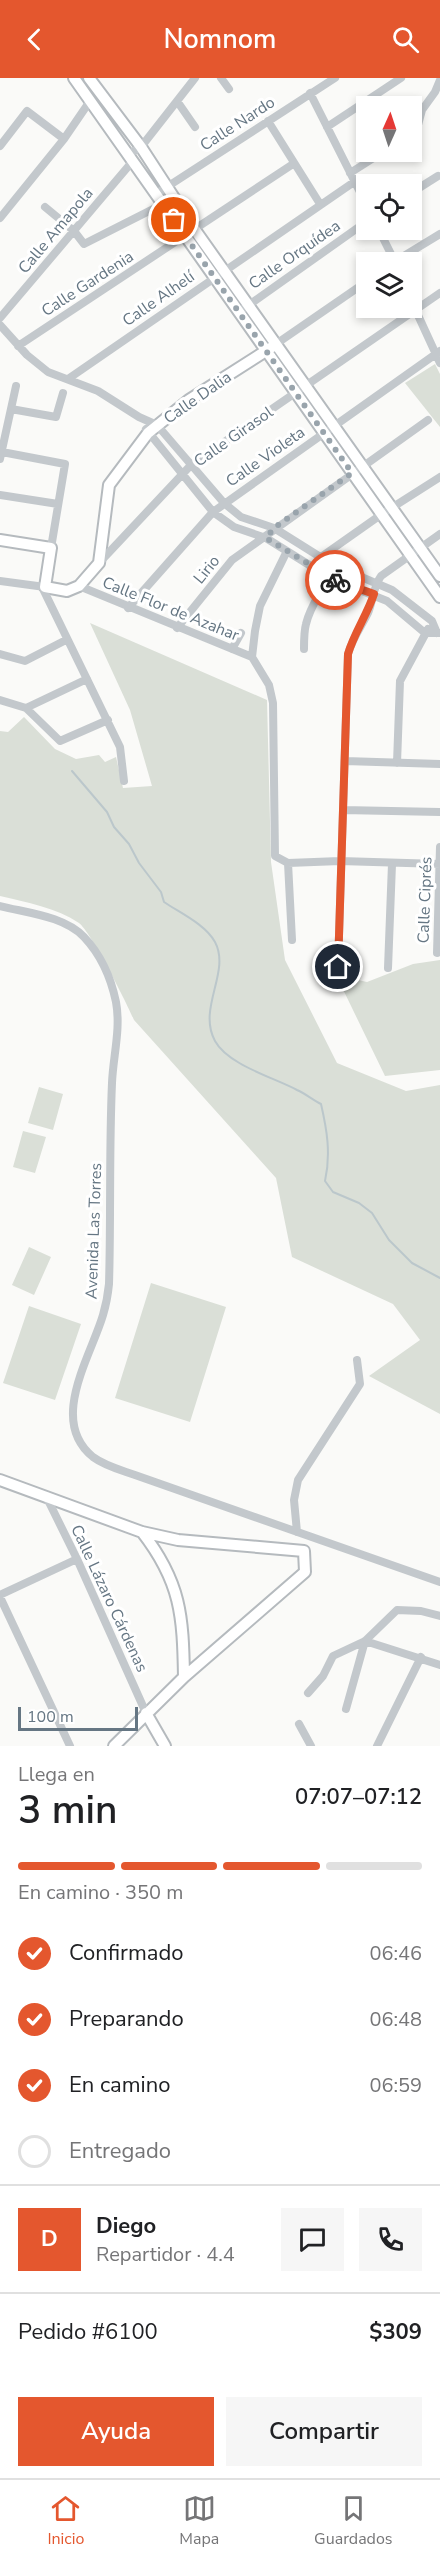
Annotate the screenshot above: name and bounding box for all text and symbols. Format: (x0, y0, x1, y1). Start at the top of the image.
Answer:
text: Nomnom (164, 21, 276, 58)
icon: back (18, 23, 51, 56)
icon: search (389, 23, 422, 56)
street label: Calle Nardo (196, 91, 279, 156)
north arrow (356, 96, 422, 162)
map controls (356, 96, 422, 318)
button: locate (356, 174, 422, 240)
street label: Calle Amapola (13, 183, 98, 278)
pin (148, 194, 199, 245)
icon: bag (157, 203, 190, 236)
street label: Calle Orquídea (244, 215, 345, 295)
street label: Calle Gardenia (37, 246, 138, 322)
button: layers (356, 252, 422, 318)
street label: Calle Alhelí (118, 265, 200, 332)
street label: Calle Dalia (159, 366, 236, 429)
street label: Calle Girasol (190, 401, 278, 472)
street label: Calle Violeta (222, 421, 310, 492)
courier (305, 550, 365, 610)
street label: Lirio (189, 551, 225, 589)
icon: bike (319, 564, 352, 597)
street label: Calle Flor de Azahar (99, 571, 243, 647)
street label: Calle Ciprés (412, 856, 438, 944)
pin (312, 941, 363, 992)
icon: home (321, 950, 354, 983)
street label: Avenida Las Torres (81, 1162, 107, 1300)
street label: Calle Lázaro Cárdenas (65, 1521, 153, 1676)
scale bar (18, 1704, 138, 1732)
text: 100 m (27, 1706, 74, 1728)
text: Llega en (18, 1761, 95, 1788)
text: 07:07–07:12 (295, 1782, 422, 1812)
text: 3 min (18, 1784, 117, 1837)
text: En camino · 350 m (18, 1879, 183, 1906)
icon: check (18, 1937, 51, 1970)
text: Confirmado (69, 1938, 184, 1968)
text: 06:46 (369, 1940, 422, 1967)
icon: check (18, 2003, 51, 2036)
text: Preparando (69, 2004, 184, 2034)
text: 06:48 (369, 2006, 422, 2033)
icon: check (18, 2069, 51, 2102)
text: En camino (69, 2070, 170, 2100)
text: 06:59 (369, 2072, 422, 2099)
text: Entregado (69, 2136, 171, 2166)
button: chat (281, 2208, 344, 2271)
button: phone (359, 2208, 422, 2271)
text: Diego (96, 2211, 156, 2241)
text: D (41, 2224, 58, 2254)
text: Repartidor · 4.4 (96, 2241, 235, 2268)
text: Pedido #6100 (18, 2317, 158, 2347)
text: $309 (369, 2317, 422, 2347)
button: Ayuda (18, 2397, 214, 2466)
button: Compartir (226, 2397, 422, 2466)
tab: Inicio (47, 2492, 84, 2550)
tab: Mapa (179, 2492, 219, 2550)
tab: Guardados (314, 2492, 393, 2550)

